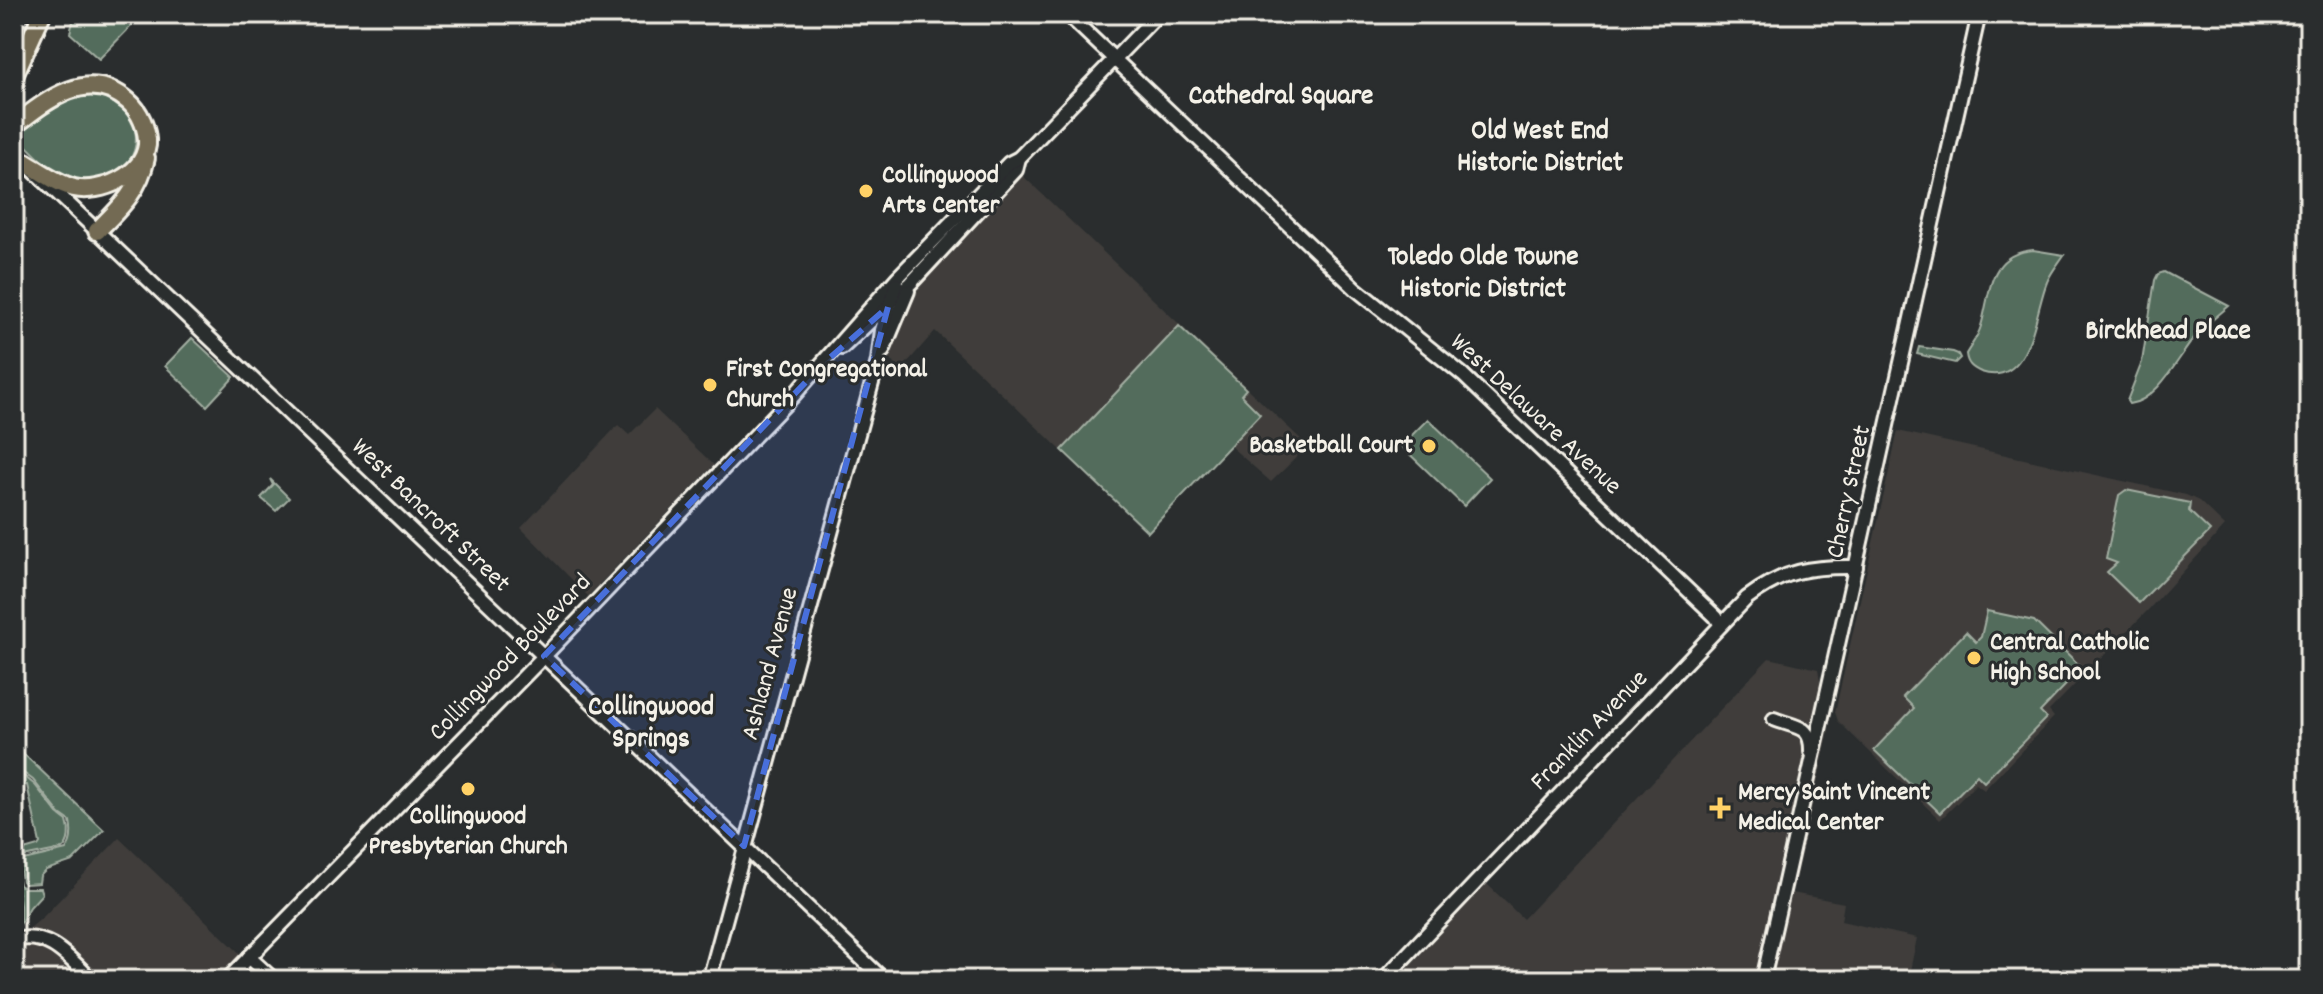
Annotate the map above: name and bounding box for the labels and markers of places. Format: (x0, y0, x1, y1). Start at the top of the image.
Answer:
place label: Collingwood Arts Center (882, 158, 1000, 225)
marker: Collingwood Arts Center (857, 182, 875, 200)
place label: First Congregational Church (726, 352, 928, 419)
marker: First Congregational Church (701, 376, 719, 394)
place label: Basketball Court (1249, 428, 1413, 465)
marker: Basketball Court (1420, 437, 1438, 455)
place label: Central Catholic High School (1990, 625, 2149, 692)
marker: Central Catholic High School (1965, 649, 1983, 667)
place label: Mercy Saint Vincent Medical Center (1738, 775, 1930, 842)
marker: Collingwood Presbyterian Church (459, 780, 477, 798)
marker: Mercy Saint Vincent Medical Center (1709, 797, 1731, 819)
place label: Collingwood Presbyterian Church (368, 799, 568, 866)

